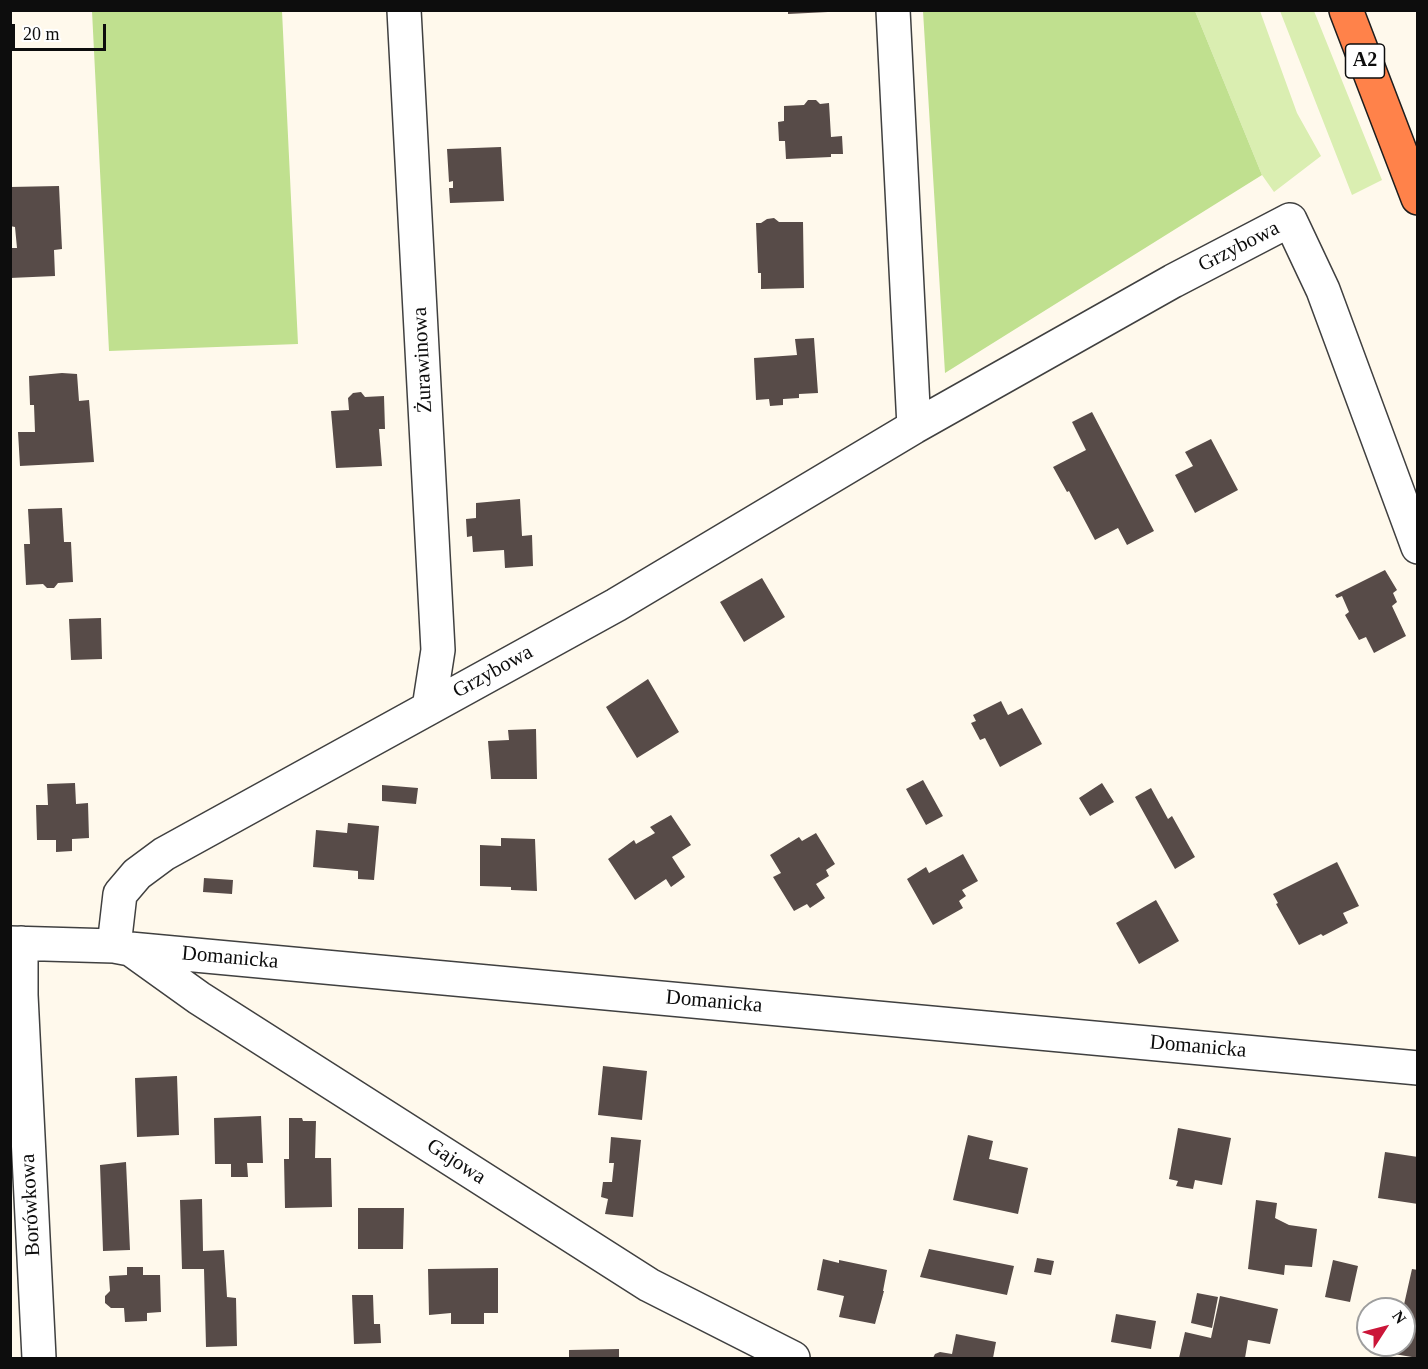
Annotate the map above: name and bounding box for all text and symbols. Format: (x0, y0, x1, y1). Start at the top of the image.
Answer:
scale bar (15, 12, 110, 50)
text: 20 m (23, 24, 60, 44)
road number: A2 (1346, 44, 1384, 78)
street label: Grzybowa (1194, 216, 1284, 278)
street label: Żurawinowa (408, 306, 438, 414)
street label: Grzybowa (449, 640, 537, 704)
street label: Domanicka (181, 941, 279, 975)
street label: Domanicka (665, 985, 763, 1019)
street label: Domanicka (1149, 1030, 1247, 1064)
street label: Gajowa (422, 1134, 490, 1190)
street label: Borówkowa (16, 1153, 46, 1257)
north arrow (1356, 1297, 1416, 1357)
text: N (1389, 1308, 1410, 1327)

